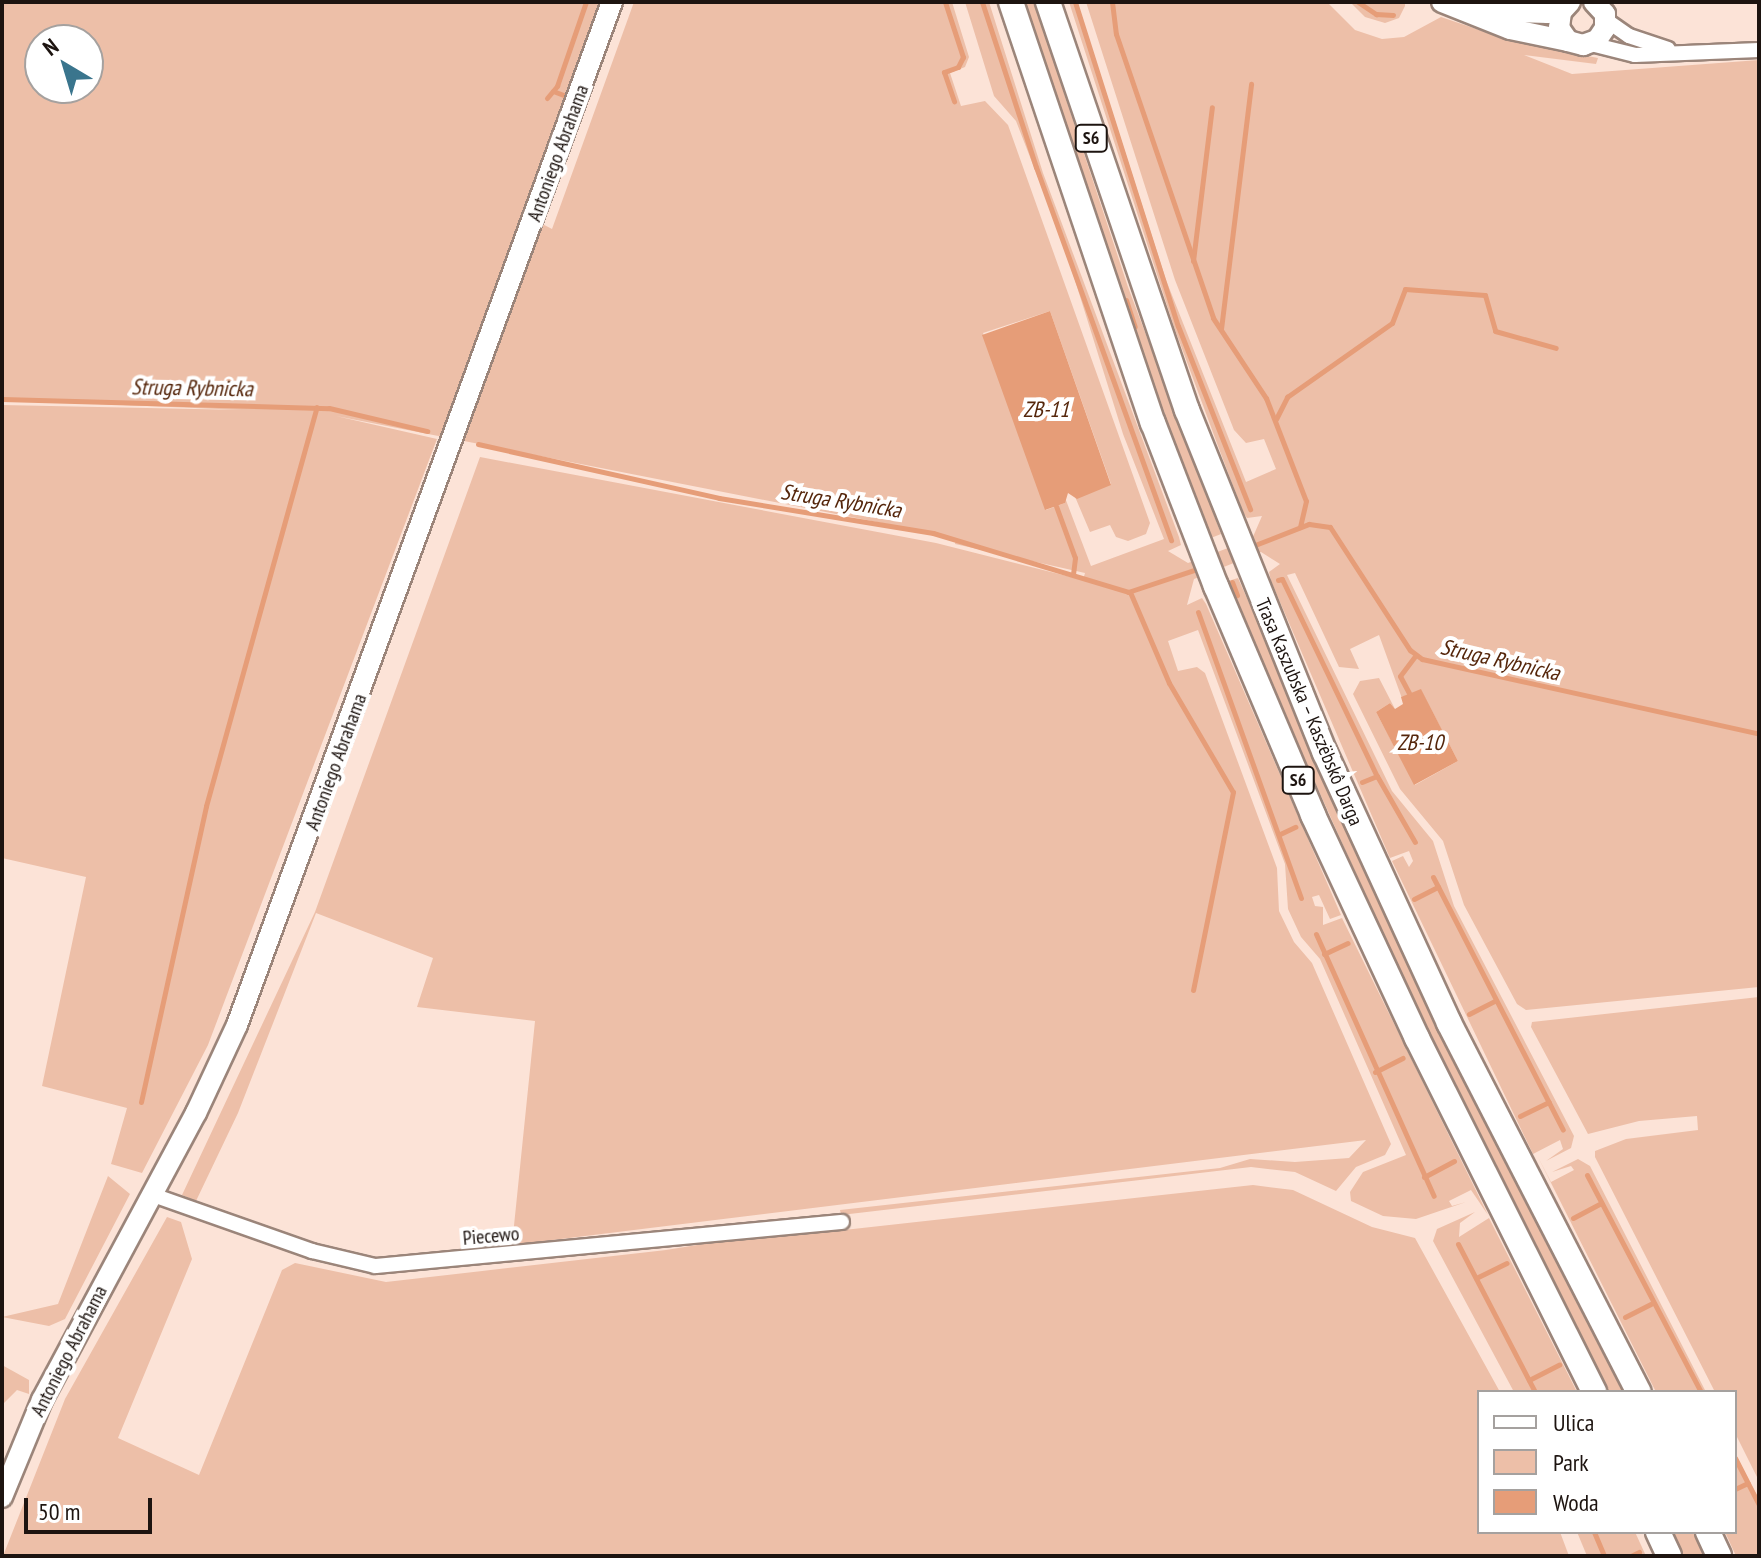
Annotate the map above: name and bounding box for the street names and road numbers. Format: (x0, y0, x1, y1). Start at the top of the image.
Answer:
street label: Antoniego Abrahama (522, 81, 594, 225)
road number: S6 (1073, 124, 1109, 152)
street label: Trasa Kaszubska – Kaszëbskô Darga (1250, 594, 1368, 830)
street label: Antoniego Abrahama (300, 690, 372, 834)
road number: S6 (1280, 766, 1316, 794)
street label: Piecewo (462, 1222, 520, 1250)
street label: Antoniego Abrahama (26, 1281, 112, 1421)

